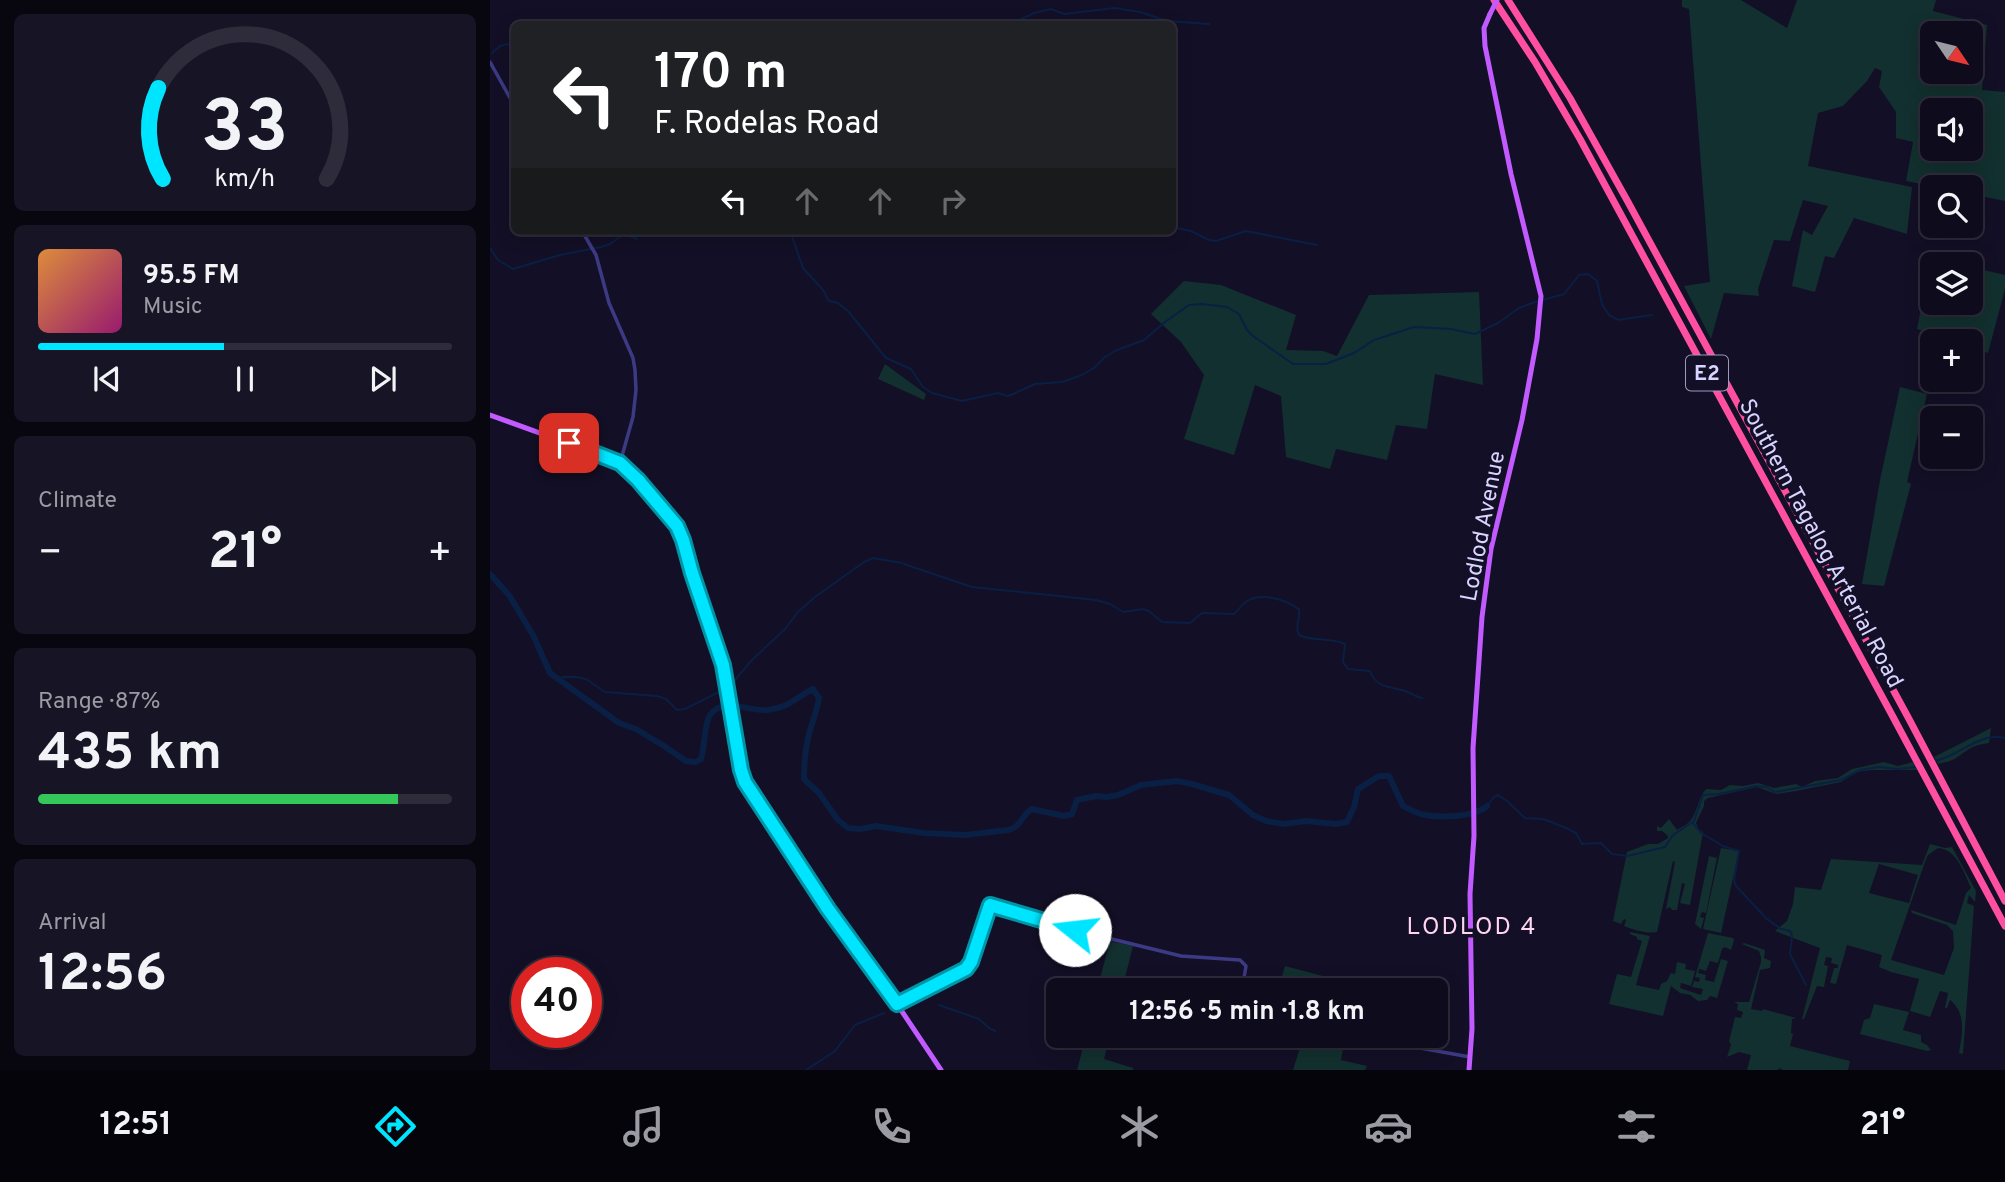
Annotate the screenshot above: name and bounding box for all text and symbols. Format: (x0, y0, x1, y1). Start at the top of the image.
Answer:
north arrow (1920, 21, 1983, 84)
map controls (1920, 21, 1983, 469)
text: 170 m (654, 44, 787, 106)
icon: left (539, 49, 630, 140)
text: 33 (201, 85, 289, 177)
button: sound (1920, 98, 1983, 161)
text: F. Rodelas Road (654, 105, 880, 145)
text: km/h (215, 163, 275, 195)
button: search (1920, 175, 1983, 238)
icon: left (715, 182, 753, 220)
icon: ahead (788, 182, 826, 220)
icon: ahead (861, 182, 899, 220)
icon: right (934, 182, 972, 220)
button: layers (1920, 252, 1983, 315)
text: 95.5 FM (143, 260, 240, 293)
text: Music (143, 293, 203, 322)
button: + (1920, 329, 1983, 392)
road number: E2 (1686, 356, 1728, 390)
icon: previous (88, 360, 126, 398)
icon: pause (226, 360, 264, 398)
icon: next (364, 360, 402, 398)
street label: Southern Tagalog Arterial Road (1731, 395, 1908, 694)
button: − (1920, 406, 1983, 469)
pin (539, 413, 599, 473)
icon: arrive (550, 424, 588, 462)
street label: Lodlod Avenue (1456, 449, 1513, 604)
text: Climate (38, 487, 117, 516)
text: 21° (208, 521, 282, 587)
text: − (38, 530, 63, 579)
text: + (427, 530, 452, 579)
text: Range · 87% (38, 688, 161, 717)
text: 435 km (38, 722, 222, 788)
position arrow (1038, 893, 1112, 967)
text: Arrival (38, 909, 107, 938)
district label: LODLOD 4 (1407, 913, 1537, 943)
text: 12:56 (38, 943, 167, 1009)
speed limit sign: 40 (511, 957, 602, 1048)
text: 12:56 · 5 min · 1.8 km (1129, 996, 1365, 1029)
icon: directions (371, 1102, 420, 1151)
icon: music (619, 1102, 668, 1151)
icon: phone (867, 1102, 916, 1151)
icon: climate (1115, 1102, 1164, 1151)
icon: car (1364, 1102, 1413, 1151)
icon: filters (1612, 1102, 1661, 1151)
text: 12:51 (100, 1106, 172, 1146)
text: 21° (1860, 1106, 1905, 1146)

